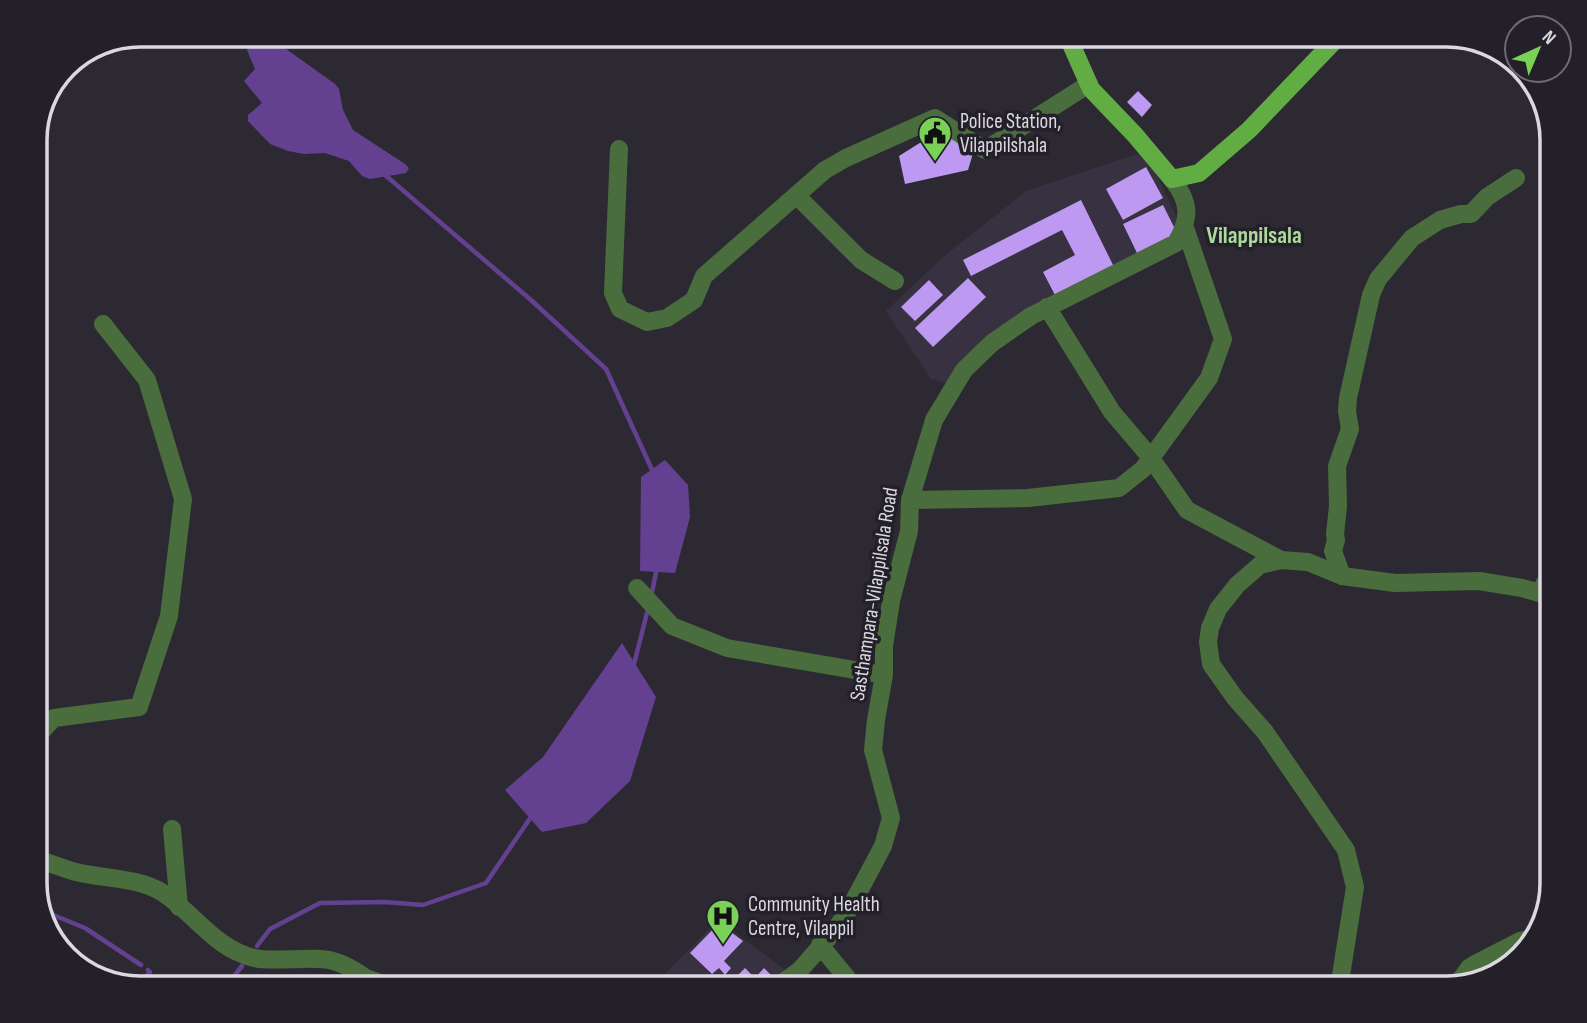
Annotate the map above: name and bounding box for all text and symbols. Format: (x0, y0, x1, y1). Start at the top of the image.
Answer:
north arrow (1503, 14, 1573, 84)
text: N (1537, 26, 1560, 50)
place label: Police Station, Vilappilshala (960, 109, 1061, 158)
public building icon: Police Station, Vilappilshala (916, 114, 954, 163)
district label: Vilappilsala (1206, 221, 1302, 250)
street label: Sasthampara-Vilappilsala Road (845, 486, 903, 702)
place label: Community Health Centre, Vilappil (748, 892, 880, 941)
hospital icon: Community Health Centre, Vilappil (704, 897, 742, 946)

